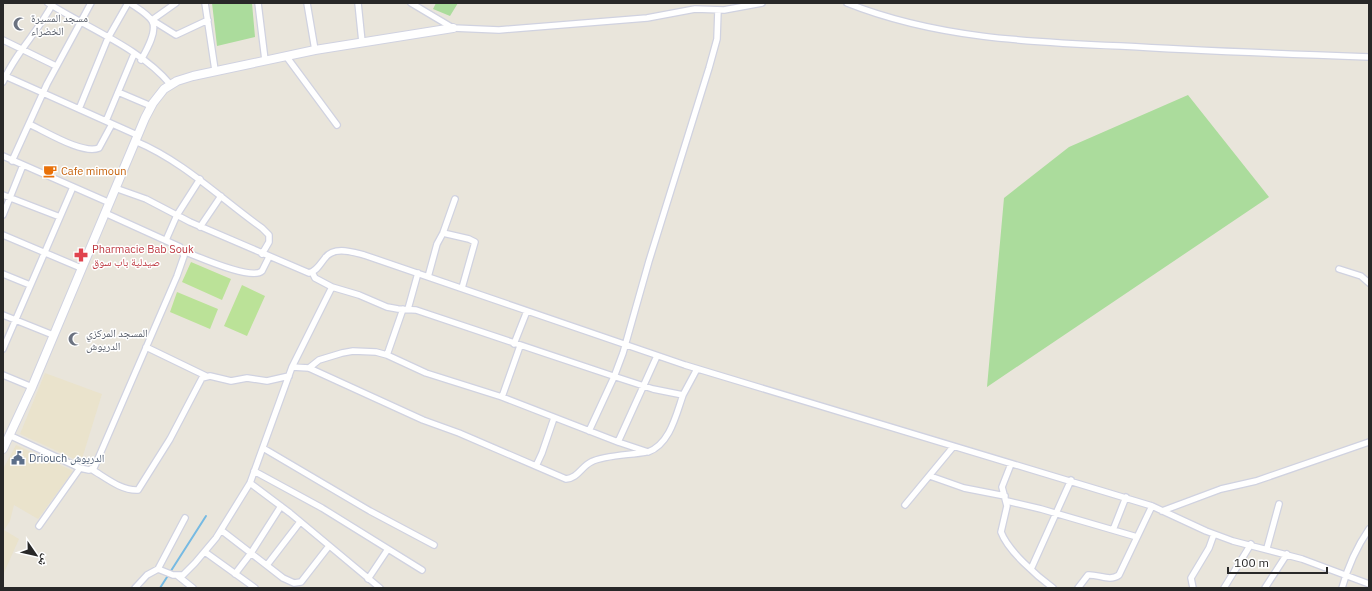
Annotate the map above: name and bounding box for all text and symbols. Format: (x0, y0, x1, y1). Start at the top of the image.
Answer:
place label: مسجد المسيرة الخضراء (31, 11, 88, 38)
mosque icon: مسجد المسيرة الخضراء (12, 16, 28, 32)
cafe icon: Cafe mimoun (42, 163, 58, 179)
place label: Cafe mimoun (61, 164, 126, 178)
place label: Pharmacie Bab Souk صيدلية باب سوق (92, 242, 194, 269)
pharmacy icon: Pharmacie Bab Souk صيدلية باب سوق (73, 247, 89, 263)
place label: المسجد المركزي الدريوش (86, 326, 148, 353)
mosque icon: المسجد المركزي الدريوش (67, 331, 83, 347)
public building icon: Driouch الدريوش (10, 450, 26, 466)
place label: Driouch الدريوش (29, 451, 104, 465)
north arrow (16, 535, 56, 575)
scale bar (1228, 549, 1327, 575)
text: ش (34, 551, 53, 570)
text: 100 m (1234, 555, 1269, 570)

